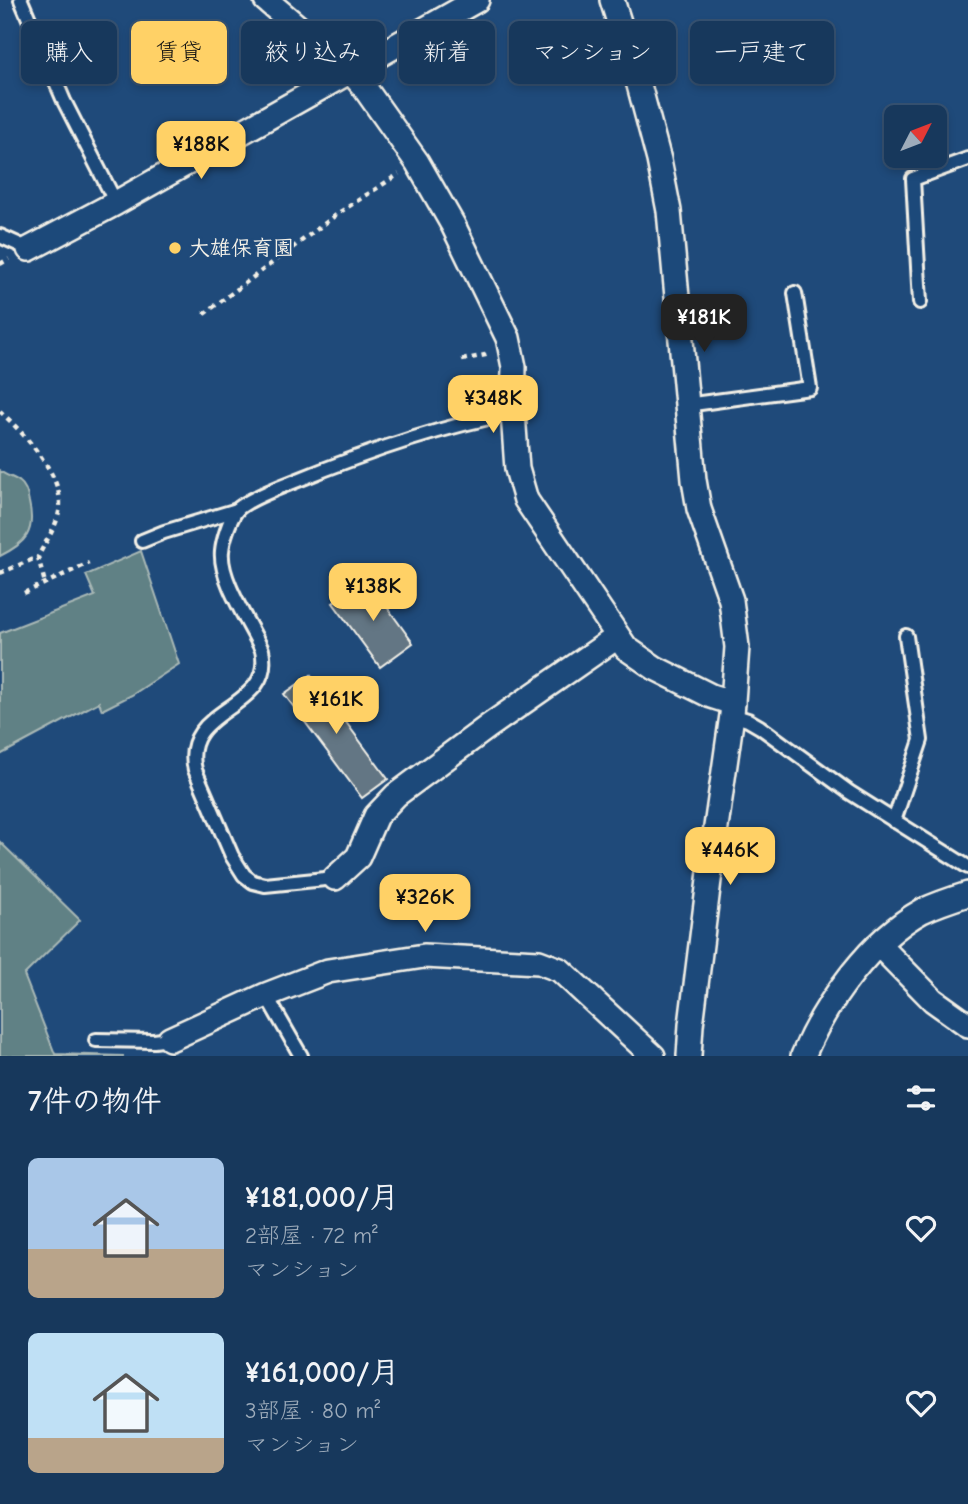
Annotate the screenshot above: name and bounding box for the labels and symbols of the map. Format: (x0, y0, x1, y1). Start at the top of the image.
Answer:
north arrow (884, 105, 947, 168)
pin: ¥188K (152, 122, 250, 181)
place label: 大雄保育園 (189, 236, 294, 260)
marker: 大雄保育園 (167, 240, 183, 256)
pin: ¥181K (655, 294, 753, 354)
pin: ¥348K (444, 376, 542, 435)
pin: ¥138K (324, 564, 422, 623)
pin: ¥161K (287, 676, 385, 736)
pin: ¥446K (681, 828, 779, 887)
pin: ¥326K (376, 874, 474, 934)

